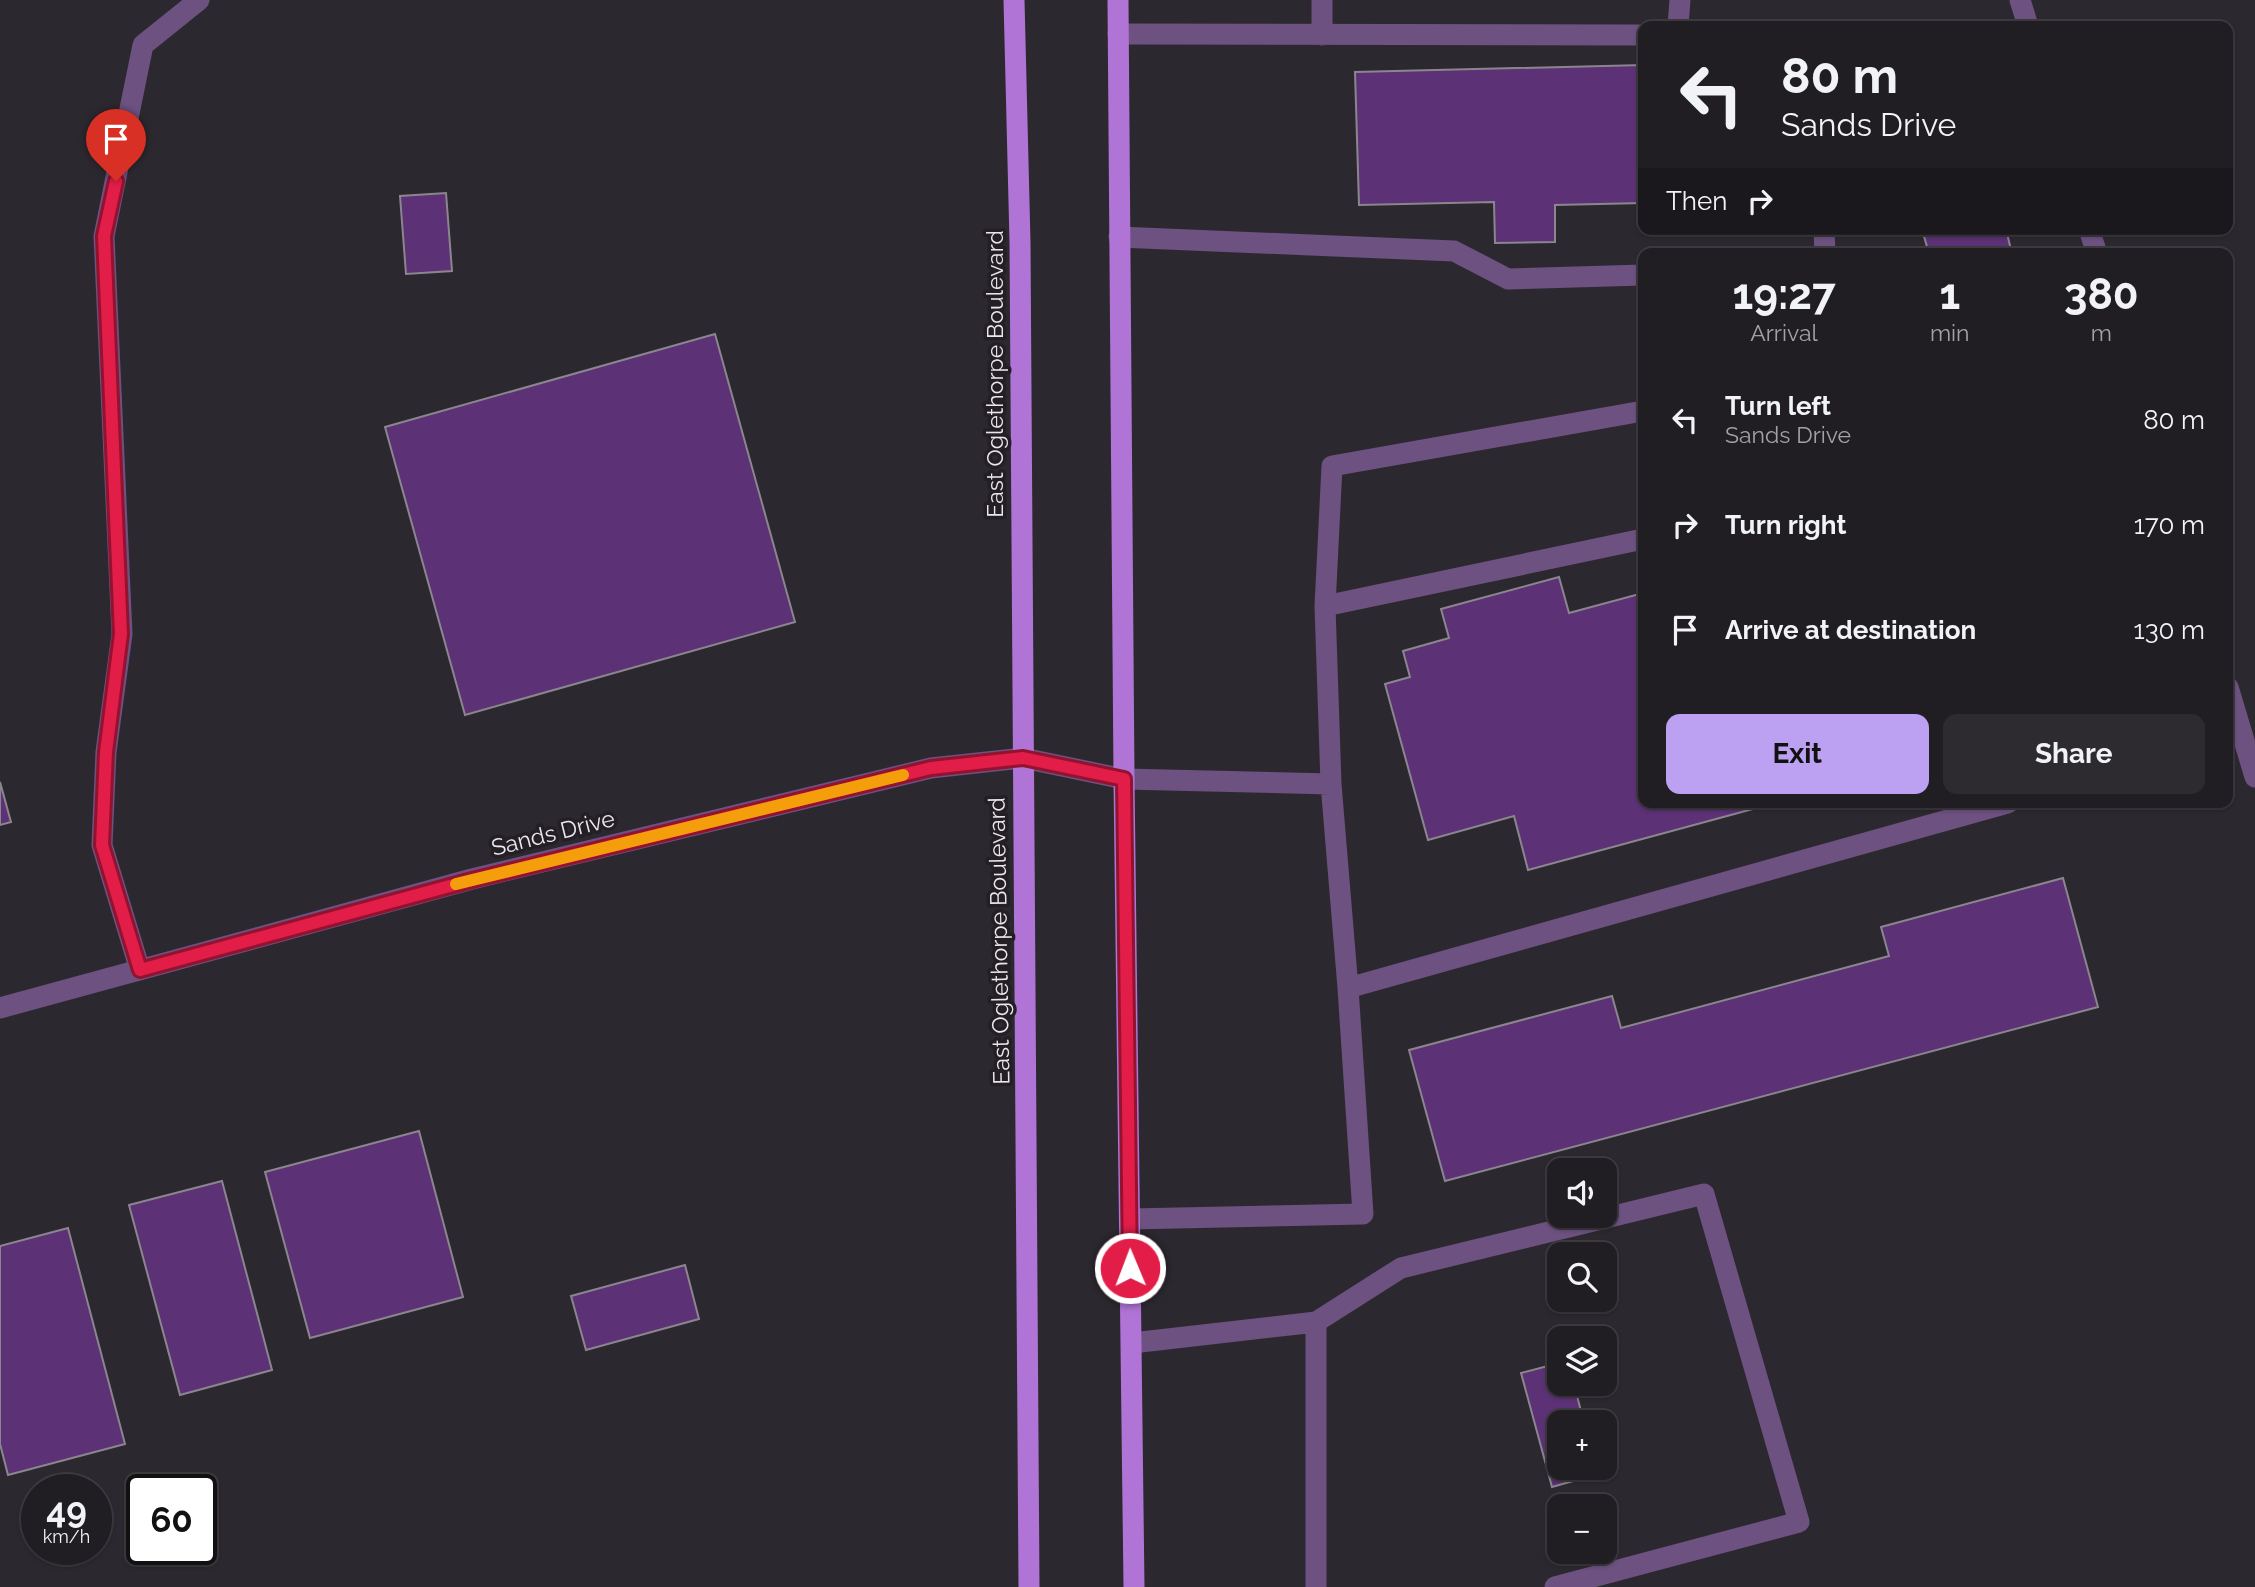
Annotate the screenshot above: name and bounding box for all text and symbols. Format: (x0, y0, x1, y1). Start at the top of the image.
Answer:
text: 80 m (1781, 47, 1898, 104)
icon: left (1666, 49, 1757, 140)
text: Sands Drive (1781, 106, 1956, 143)
pin (86, 109, 146, 181)
icon: arrive (97, 120, 135, 158)
icon: right (1741, 182, 1779, 220)
text: Then (1666, 186, 1727, 216)
street label: East Oglethorpe Boulevard (981, 230, 1008, 518)
text: 19:27 (1732, 270, 1836, 319)
text: 1 (1939, 270, 1960, 319)
text: 380 (2064, 270, 2139, 319)
text: Arrival (1750, 319, 1818, 346)
text: min (1930, 319, 1970, 346)
text: m (2091, 319, 2112, 346)
text: Turn left (1725, 391, 1831, 421)
icon: left (1666, 401, 1704, 439)
text: 80 m (2143, 405, 2205, 435)
text: Sands Drive (1725, 421, 1851, 448)
icon: right (1666, 506, 1704, 544)
text: Turn right (1725, 510, 1846, 540)
text: 170 m (2134, 510, 2205, 540)
icon: arrive (1666, 611, 1704, 649)
text: Arrive at destination (1725, 615, 1976, 645)
text: 130 m (2134, 615, 2205, 645)
button: Exit (1666, 714, 1929, 794)
button: Share (1943, 714, 2205, 794)
street label: East Oglethorpe Boulevard (982, 797, 1015, 1085)
street label: Sands Drive (488, 804, 617, 861)
map controls (1547, 1158, 1617, 1564)
button: sound (1547, 1158, 1617, 1228)
position arrow (1093, 1231, 1167, 1305)
button: search (1547, 1242, 1617, 1312)
button: layers (1547, 1326, 1617, 1396)
button: + (1547, 1410, 1617, 1480)
speed limit sign: 60 (126, 1474, 217, 1565)
text: 49 (46, 1490, 87, 1531)
button: − (1547, 1494, 1617, 1564)
text: km/h (43, 1526, 90, 1547)

